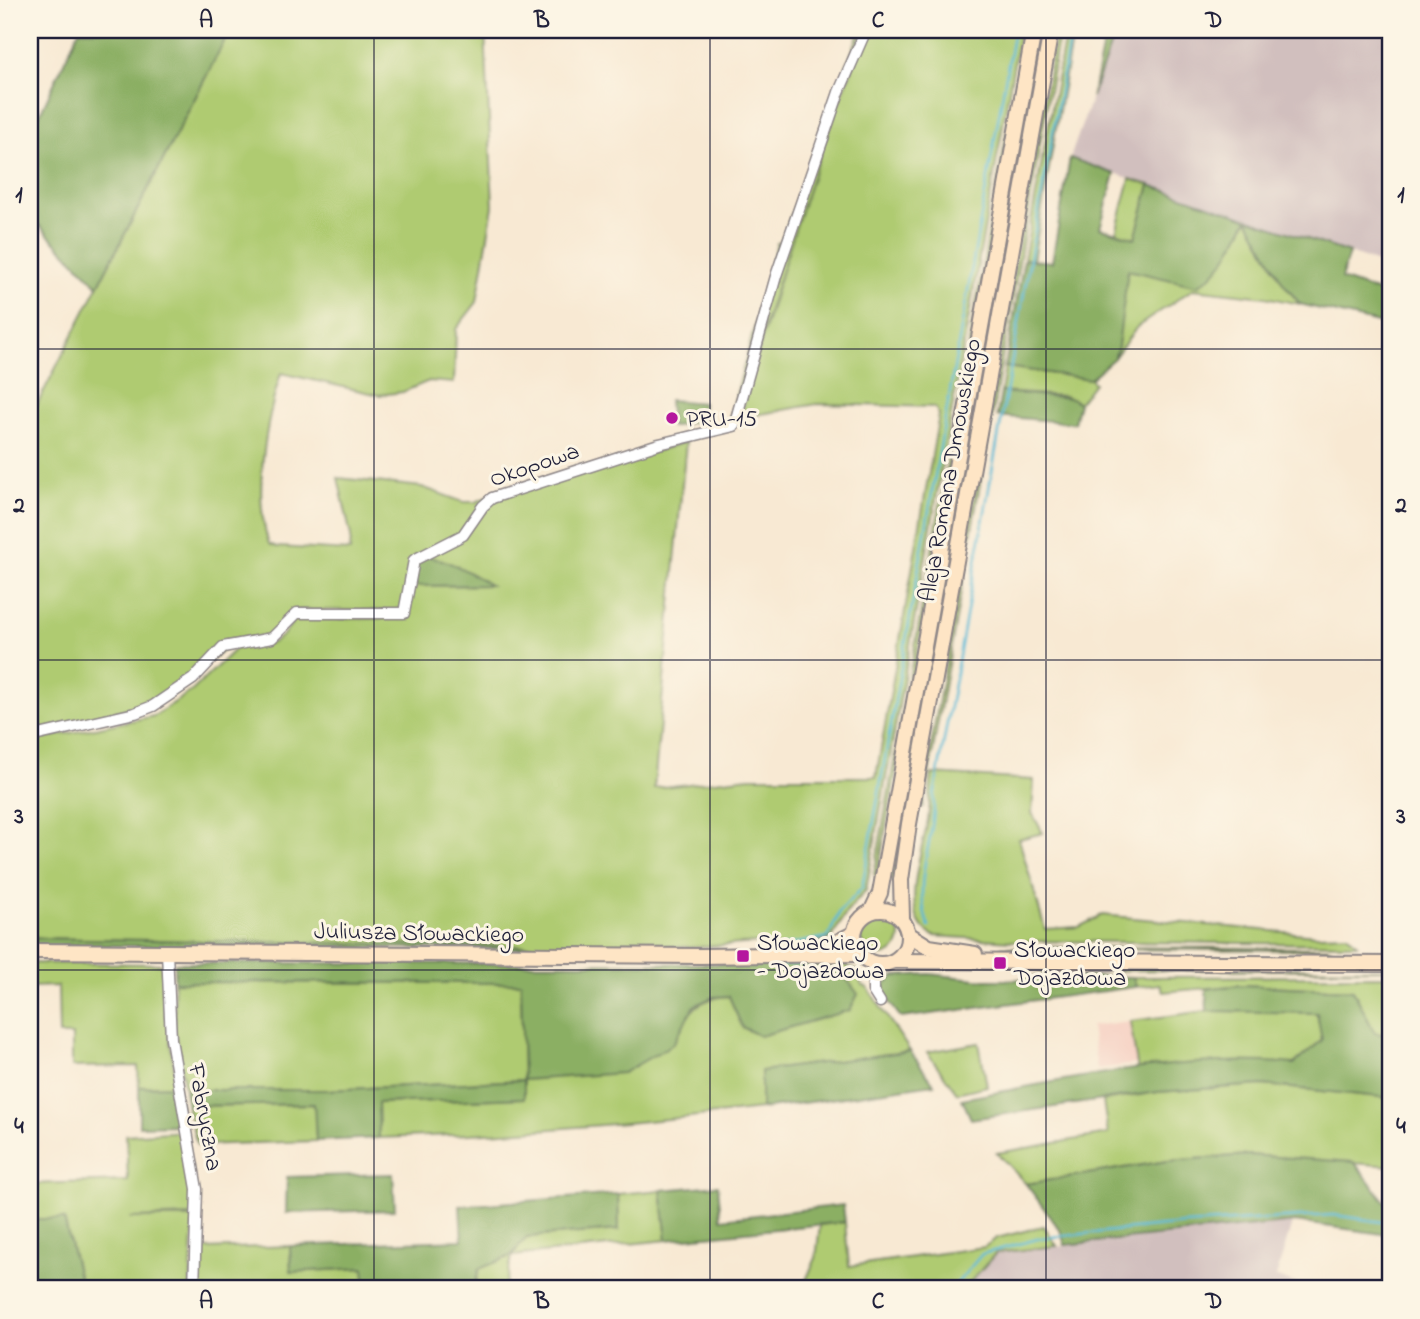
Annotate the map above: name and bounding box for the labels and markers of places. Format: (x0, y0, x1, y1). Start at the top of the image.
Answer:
place label: PRU-15 (686, 403, 758, 438)
marker: PRU-15 (664, 410, 680, 426)
place label: Słowackiego - Dojazdowa (757, 927, 884, 990)
place label: Słowackiego Dojazdowa (1013, 934, 1136, 997)
marker: Słowackiego - Dojazdowa (735, 948, 751, 964)
marker: Słowackiego Dojazdowa (992, 955, 1008, 971)

